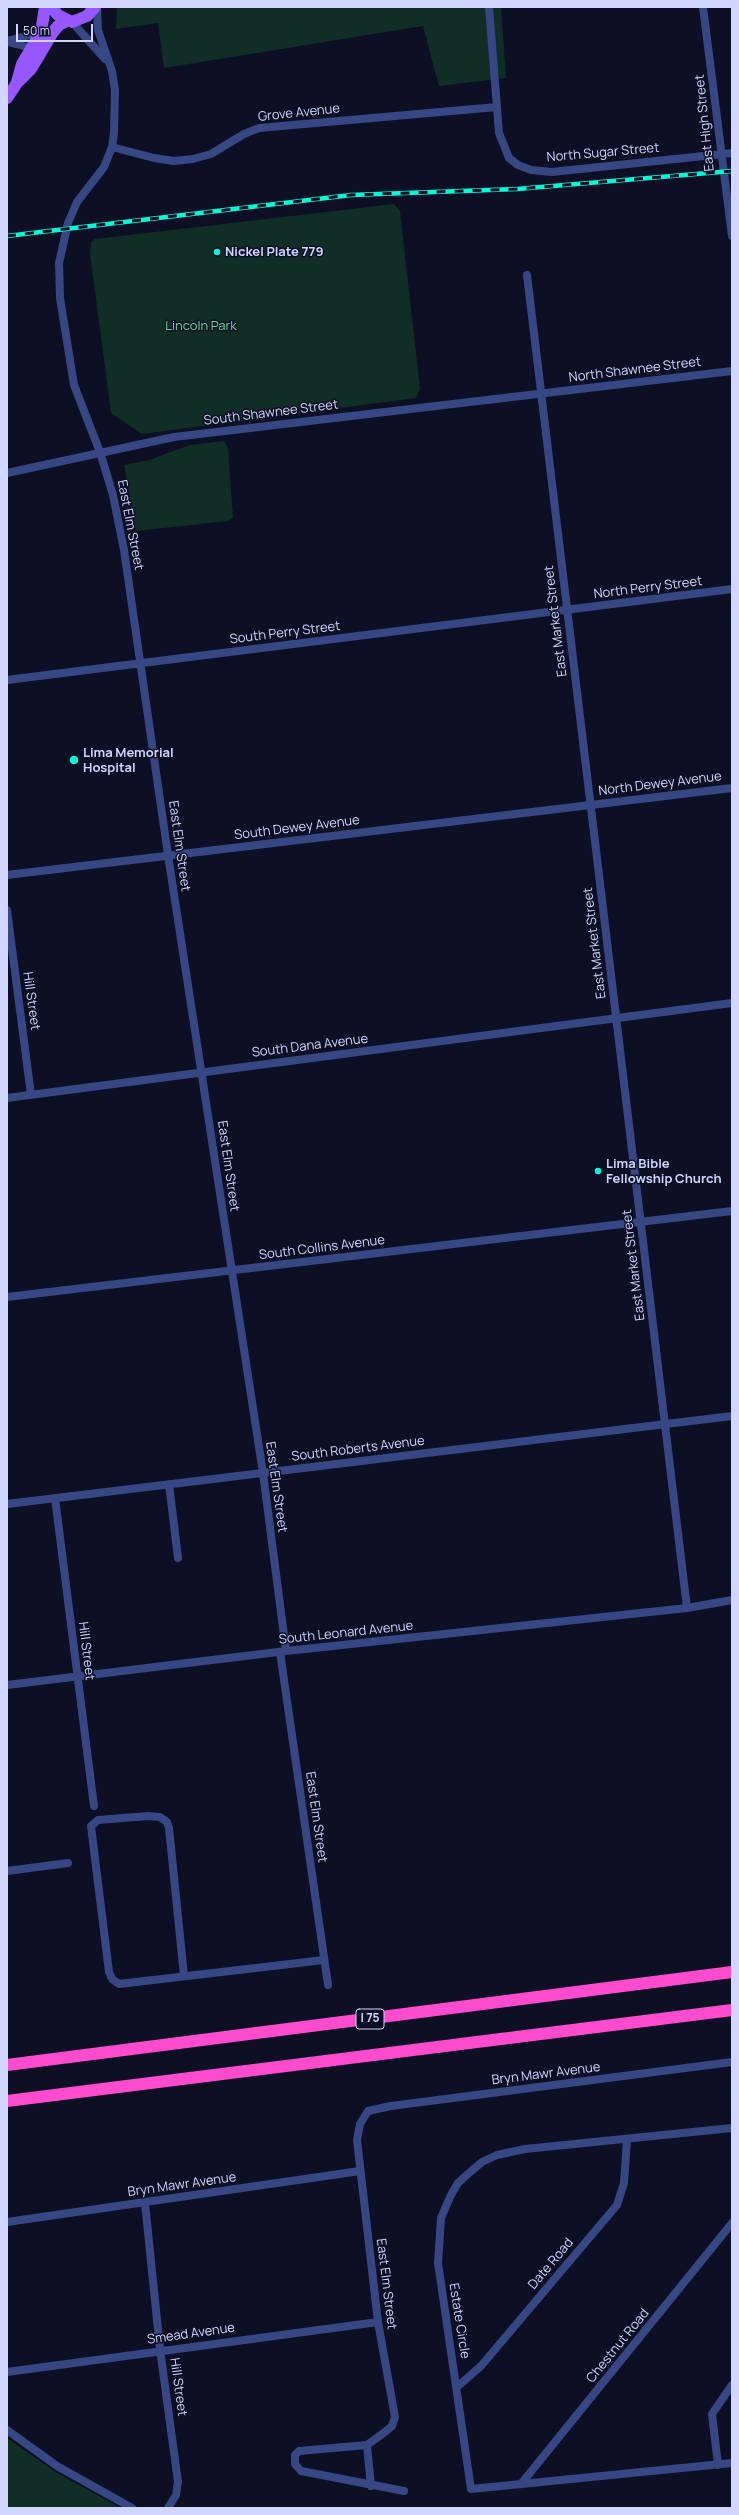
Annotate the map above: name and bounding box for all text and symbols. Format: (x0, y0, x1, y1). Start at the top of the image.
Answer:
scale bar (18, 16, 95, 42)
text: 50 m (23, 22, 50, 39)
street label: East High Street (692, 74, 718, 172)
street label: Grove Avenue (257, 101, 341, 125)
street label: North Sugar Street (546, 140, 660, 166)
place label: Nickel Plate 779 (225, 244, 324, 260)
marker: Nickel Plate 779 (212, 247, 222, 257)
park label: Lincoln Park (165, 318, 237, 334)
street label: North Shawnee Street (568, 354, 702, 386)
street label: South Shawnee Street (203, 397, 339, 429)
street label: East Elm Street (114, 479, 146, 571)
street label: East Market Street (541, 564, 571, 678)
street label: North Perry Street (593, 574, 703, 602)
street label: South Perry Street (229, 618, 341, 648)
place label: Lima Memorial Hospital (83, 745, 174, 776)
marker: Lima Memorial Hospital (68, 754, 80, 766)
street label: North Dewey Avenue (598, 769, 722, 799)
street label: East Elm Street (165, 800, 193, 892)
street label: South Dewey Avenue (233, 813, 361, 843)
street label: East Market Street (580, 886, 610, 1000)
street label: Hill Street (19, 971, 43, 1031)
street label: South Dana Avenue (251, 1031, 369, 1061)
street label: East Elm Street (214, 1120, 242, 1212)
place label: Lima Bible Fellowship Church (606, 1156, 722, 1187)
marker: Lima Bible Fellowship Church (593, 1166, 603, 1176)
street label: East Market Street (619, 1208, 649, 1322)
street label: South Collins Avenue (258, 1233, 386, 1263)
street label: South Roberts Avenue (291, 1433, 425, 1465)
street label: East Elm Street (262, 1441, 290, 1533)
street label: South Leonard Avenue (278, 1618, 414, 1648)
street label: Hill Street (75, 1621, 97, 1681)
street label: East Elm Street (302, 1771, 330, 1863)
road number: I 75 (356, 2009, 384, 2029)
street label: Bryn Mawr Avenue (491, 2060, 601, 2088)
street label: Bryn Mawr Avenue (127, 2170, 237, 2200)
street label: Date Road (525, 2235, 577, 2293)
street label: East Elm Street (373, 2238, 399, 2330)
street label: Estate Circle (445, 2282, 473, 2360)
street label: Chestnut Road (583, 2306, 653, 2386)
street label: Smead Avenue (146, 2320, 236, 2348)
street label: Hill Street (166, 2357, 190, 2417)

